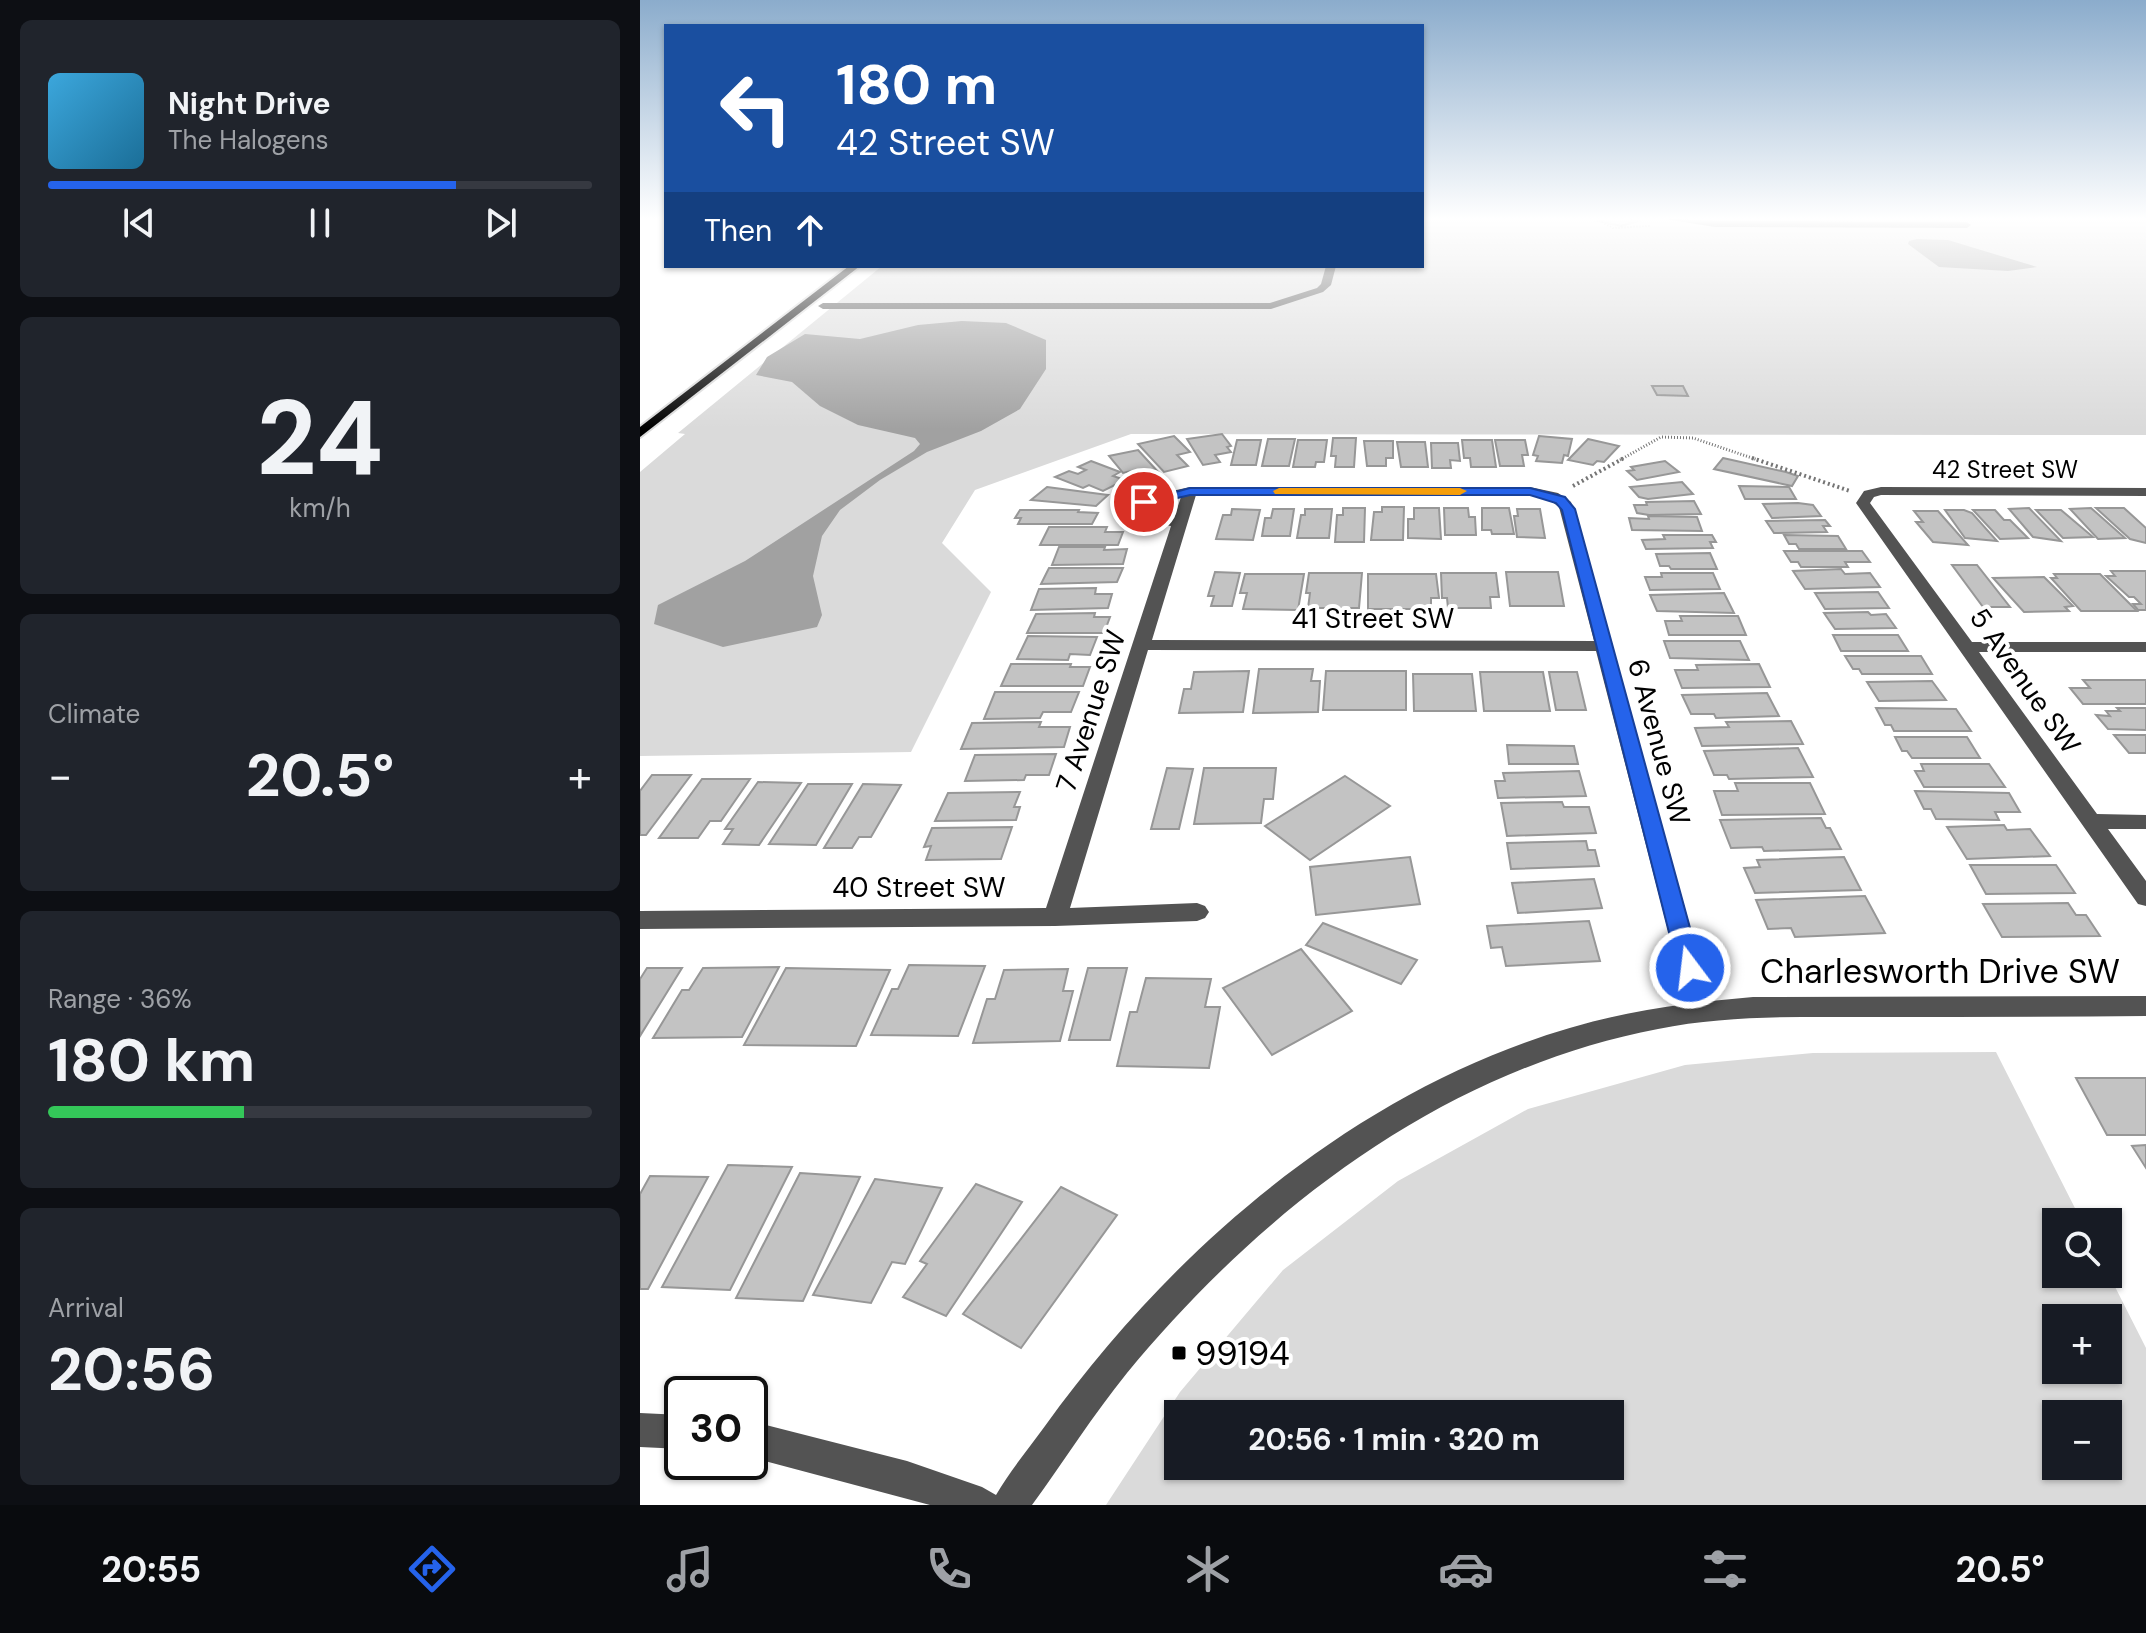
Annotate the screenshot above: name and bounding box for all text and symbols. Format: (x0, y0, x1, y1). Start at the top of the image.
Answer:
text: 180 m (836, 48, 997, 121)
icon: left (704, 56, 808, 160)
text: Night Drive (168, 84, 331, 123)
text: 42 Street SW (836, 119, 1055, 166)
text: The Halogens (168, 123, 328, 157)
icon: previous (117, 201, 161, 245)
icon: pause (298, 201, 342, 245)
icon: next (479, 201, 523, 245)
icon: ahead (788, 208, 832, 252)
text: Then (704, 211, 772, 250)
text: 24 (257, 371, 383, 506)
street label: 42 Street SW (1932, 454, 2078, 485)
pin (1110, 468, 1178, 536)
icon: arrive (1122, 480, 1166, 524)
text: km/h (289, 491, 351, 525)
street label: 41 Street SW (1292, 600, 1454, 637)
street label: 5 Avenue SW (1961, 601, 2089, 761)
street label: 7 Avenue SW (1047, 625, 1135, 797)
street label: 6 Avenue SW (1619, 655, 1699, 829)
text: Climate (48, 697, 140, 731)
text: 20.5° (246, 736, 394, 815)
text: − (48, 747, 72, 805)
text: + (568, 747, 592, 805)
street label: 40 Street SW (832, 869, 1006, 906)
position arrow (1648, 926, 1732, 1010)
street label: Charlesworth Drive SW (1760, 949, 2120, 994)
text: Range · 36% (48, 982, 192, 1016)
text: 180 km (48, 1021, 255, 1100)
map controls (2042, 1208, 2122, 1480)
button: search (2042, 1208, 2122, 1288)
text: Arrival (48, 1291, 124, 1325)
button: + (2042, 1304, 2122, 1384)
text: 20:56 (48, 1330, 215, 1409)
place label: 99194 (1195, 1331, 1290, 1376)
marker: 99194 (1170, 1344, 1188, 1362)
speed limit sign: 30 (664, 1376, 768, 1480)
button: − (2042, 1400, 2122, 1480)
text: 20:56 · 1 min · 320 m (1248, 1420, 1540, 1459)
icon: directions (404, 1541, 460, 1597)
icon: music (662, 1541, 718, 1597)
icon: phone (921, 1541, 977, 1597)
icon: climate (1180, 1541, 1236, 1597)
icon: car (1438, 1541, 1494, 1597)
icon: filters (1697, 1541, 1753, 1597)
text: 20:55 (101, 1546, 201, 1593)
text: 20.5° (1956, 1546, 2045, 1593)

